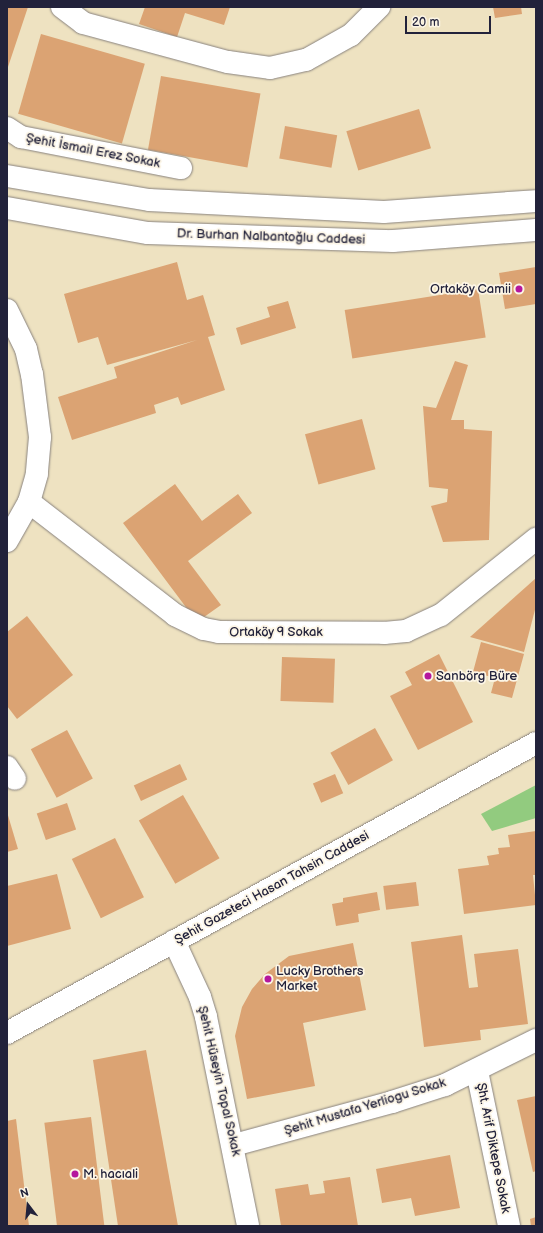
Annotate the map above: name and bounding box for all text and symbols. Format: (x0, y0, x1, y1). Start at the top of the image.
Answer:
scale bar (407, 8, 493, 34)
text: 20 m (412, 15, 439, 30)
street label: Şehit İsmail Erez Sokak (24, 130, 162, 172)
street label: Dr. Burhan Nalbantoğlu Caddesi (176, 226, 366, 248)
place label: Ortaköy Camii (429, 281, 511, 297)
marker: Ortaköy Camii (514, 284, 524, 294)
street label: Ortaköy 9 Sokak (229, 624, 323, 640)
place label: Sanbörg Büre (436, 668, 517, 684)
marker: Sanbörg Büre (423, 671, 433, 681)
street label: Şehit Gazeteci Hasan Tahsin Caddesi (172, 828, 372, 948)
place label: Lucky Brothers Market (276, 964, 364, 995)
marker: Lucky Brothers Market (263, 974, 273, 984)
street label: Şehit Hüseyin Topal Sokak (194, 1004, 244, 1158)
street label: Şehit Mustafa Yerliogu Sokak (282, 1075, 448, 1139)
street label: Şht. Arif Diktepe Sokak (473, 1081, 513, 1215)
place label: M. hacıali (83, 1166, 138, 1182)
marker: M. hacıali (70, 1169, 80, 1179)
north arrow (8, 1185, 48, 1225)
text: N (19, 1186, 30, 1200)

